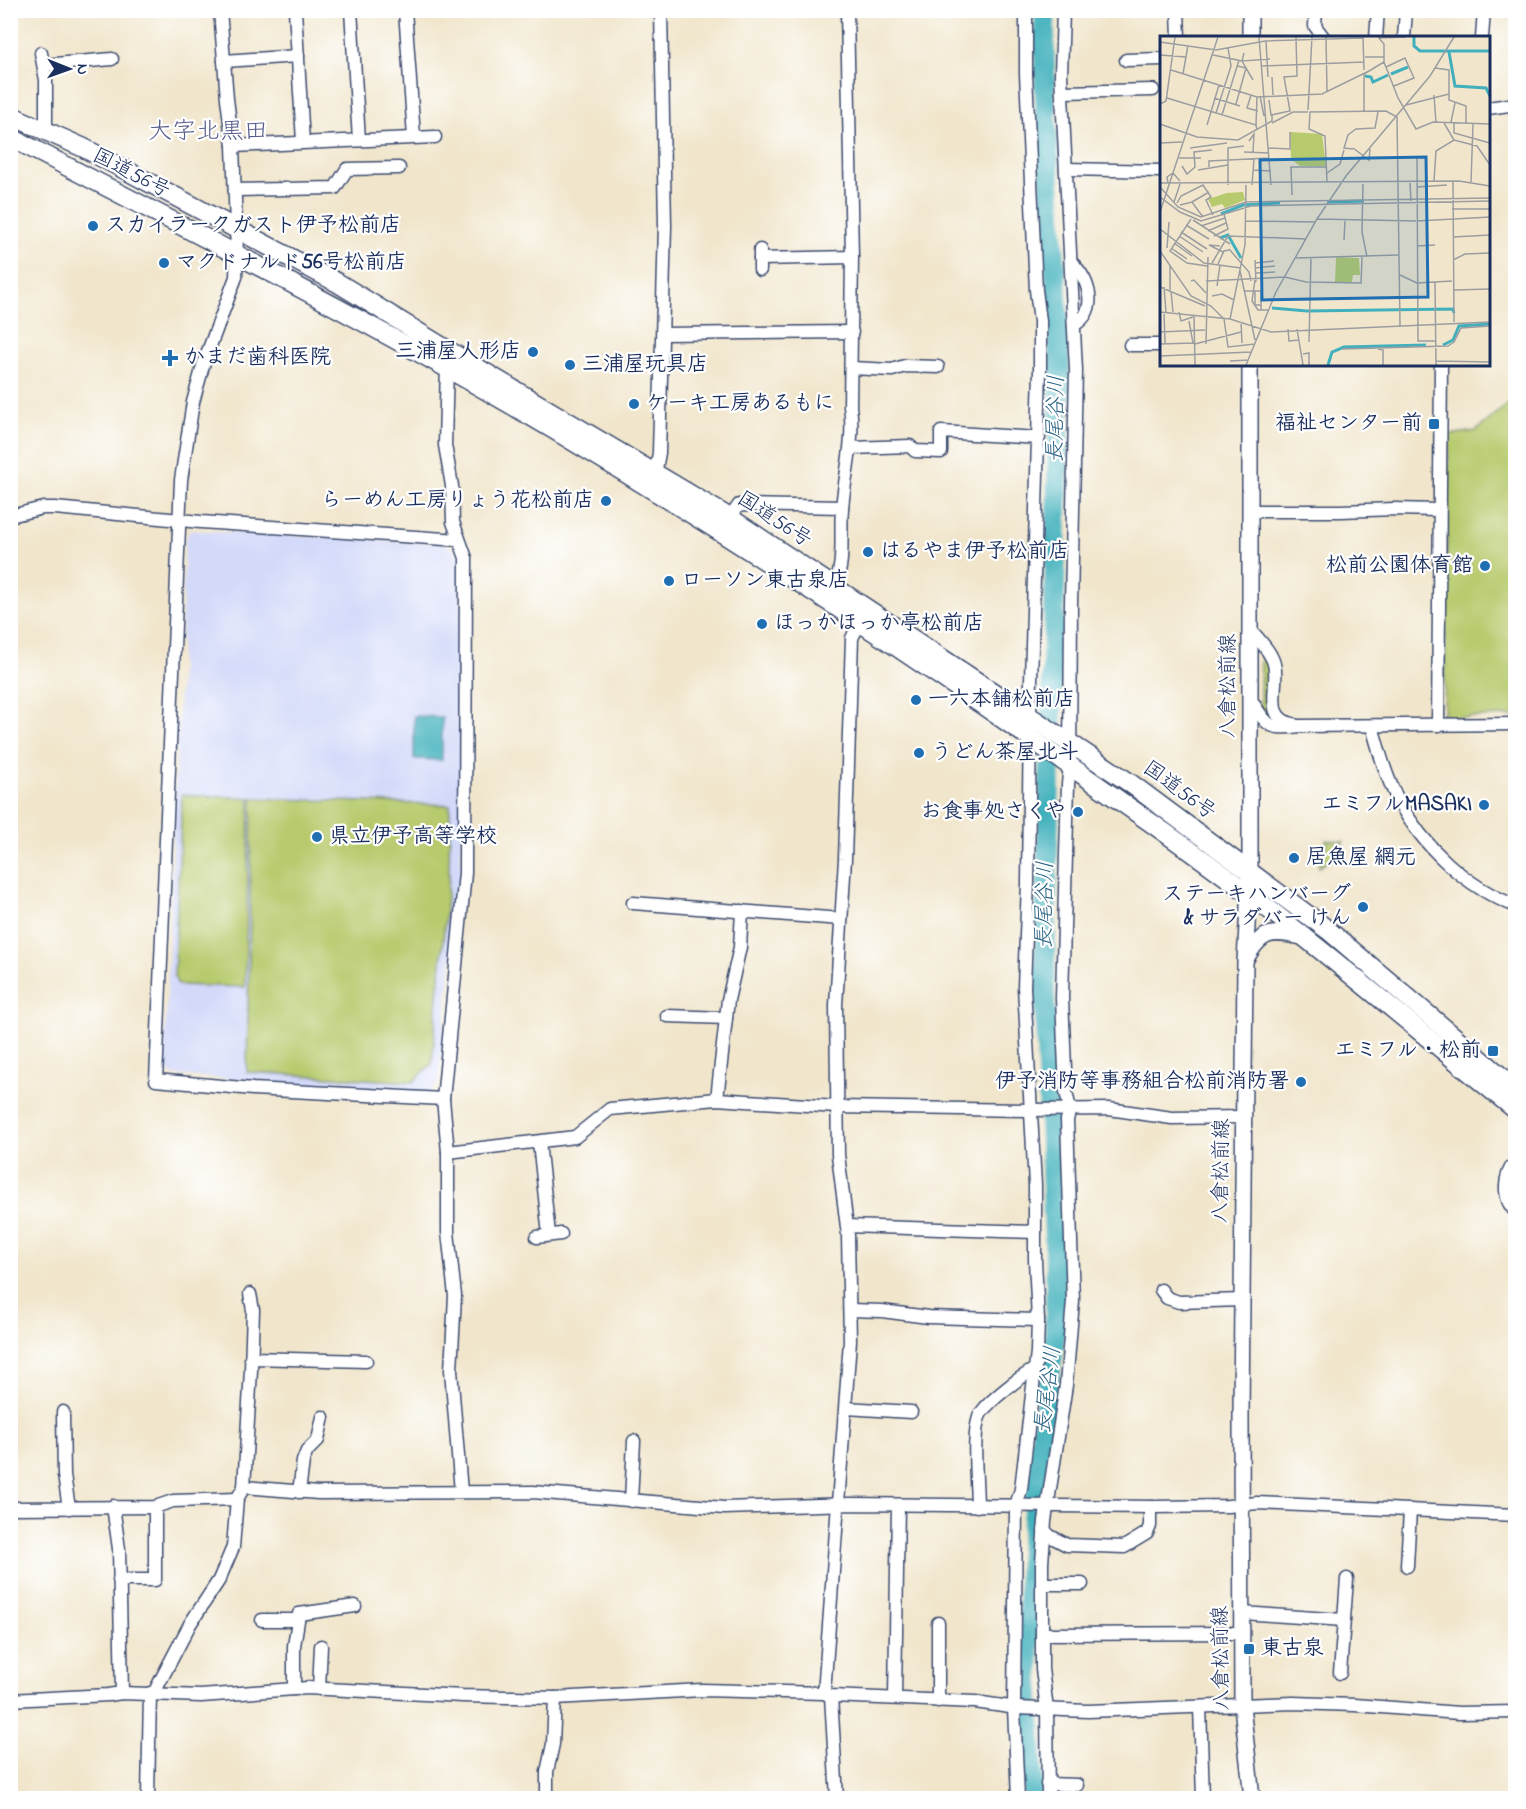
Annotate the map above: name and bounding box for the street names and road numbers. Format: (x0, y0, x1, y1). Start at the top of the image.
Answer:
street label: 国道56号 (87, 142, 175, 206)
street label: 国道56号 (730, 484, 818, 556)
street label: 八倉松前線 (1214, 634, 1244, 739)
street label: 国道56号 (1136, 754, 1222, 828)
street label: 八倉松前線 (1206, 1118, 1238, 1224)
street label: 八倉松前線 (1206, 1605, 1238, 1711)

